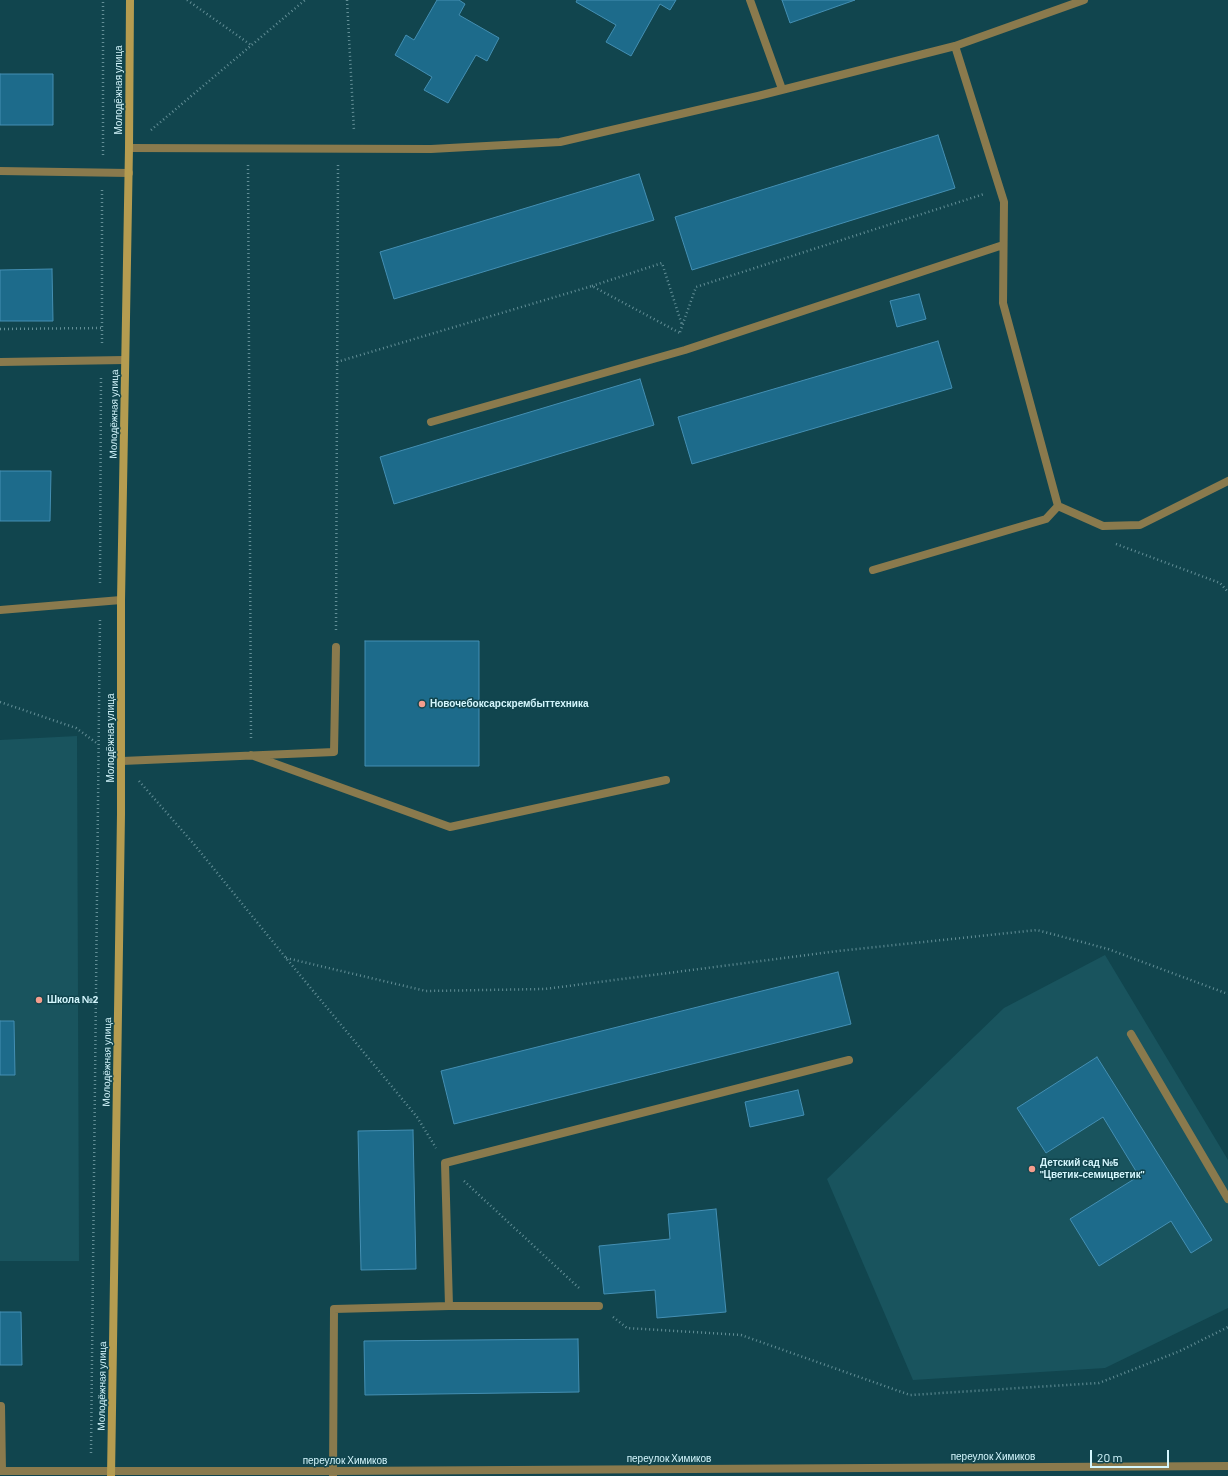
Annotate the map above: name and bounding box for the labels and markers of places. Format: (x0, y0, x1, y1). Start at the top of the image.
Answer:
place label: Новочебоксарскрембыттехника (430, 698, 589, 710)
marker: Новочебоксарскрембыттехника (417, 699, 427, 709)
place label: Школа №2 (47, 994, 98, 1006)
marker: Школа №2 (34, 995, 44, 1005)
place label: Детский сад №5 "Цветик-семицветик" (1040, 1157, 1144, 1180)
marker: Детский сад №5 "Цветик-семицветик" (1027, 1164, 1037, 1174)

